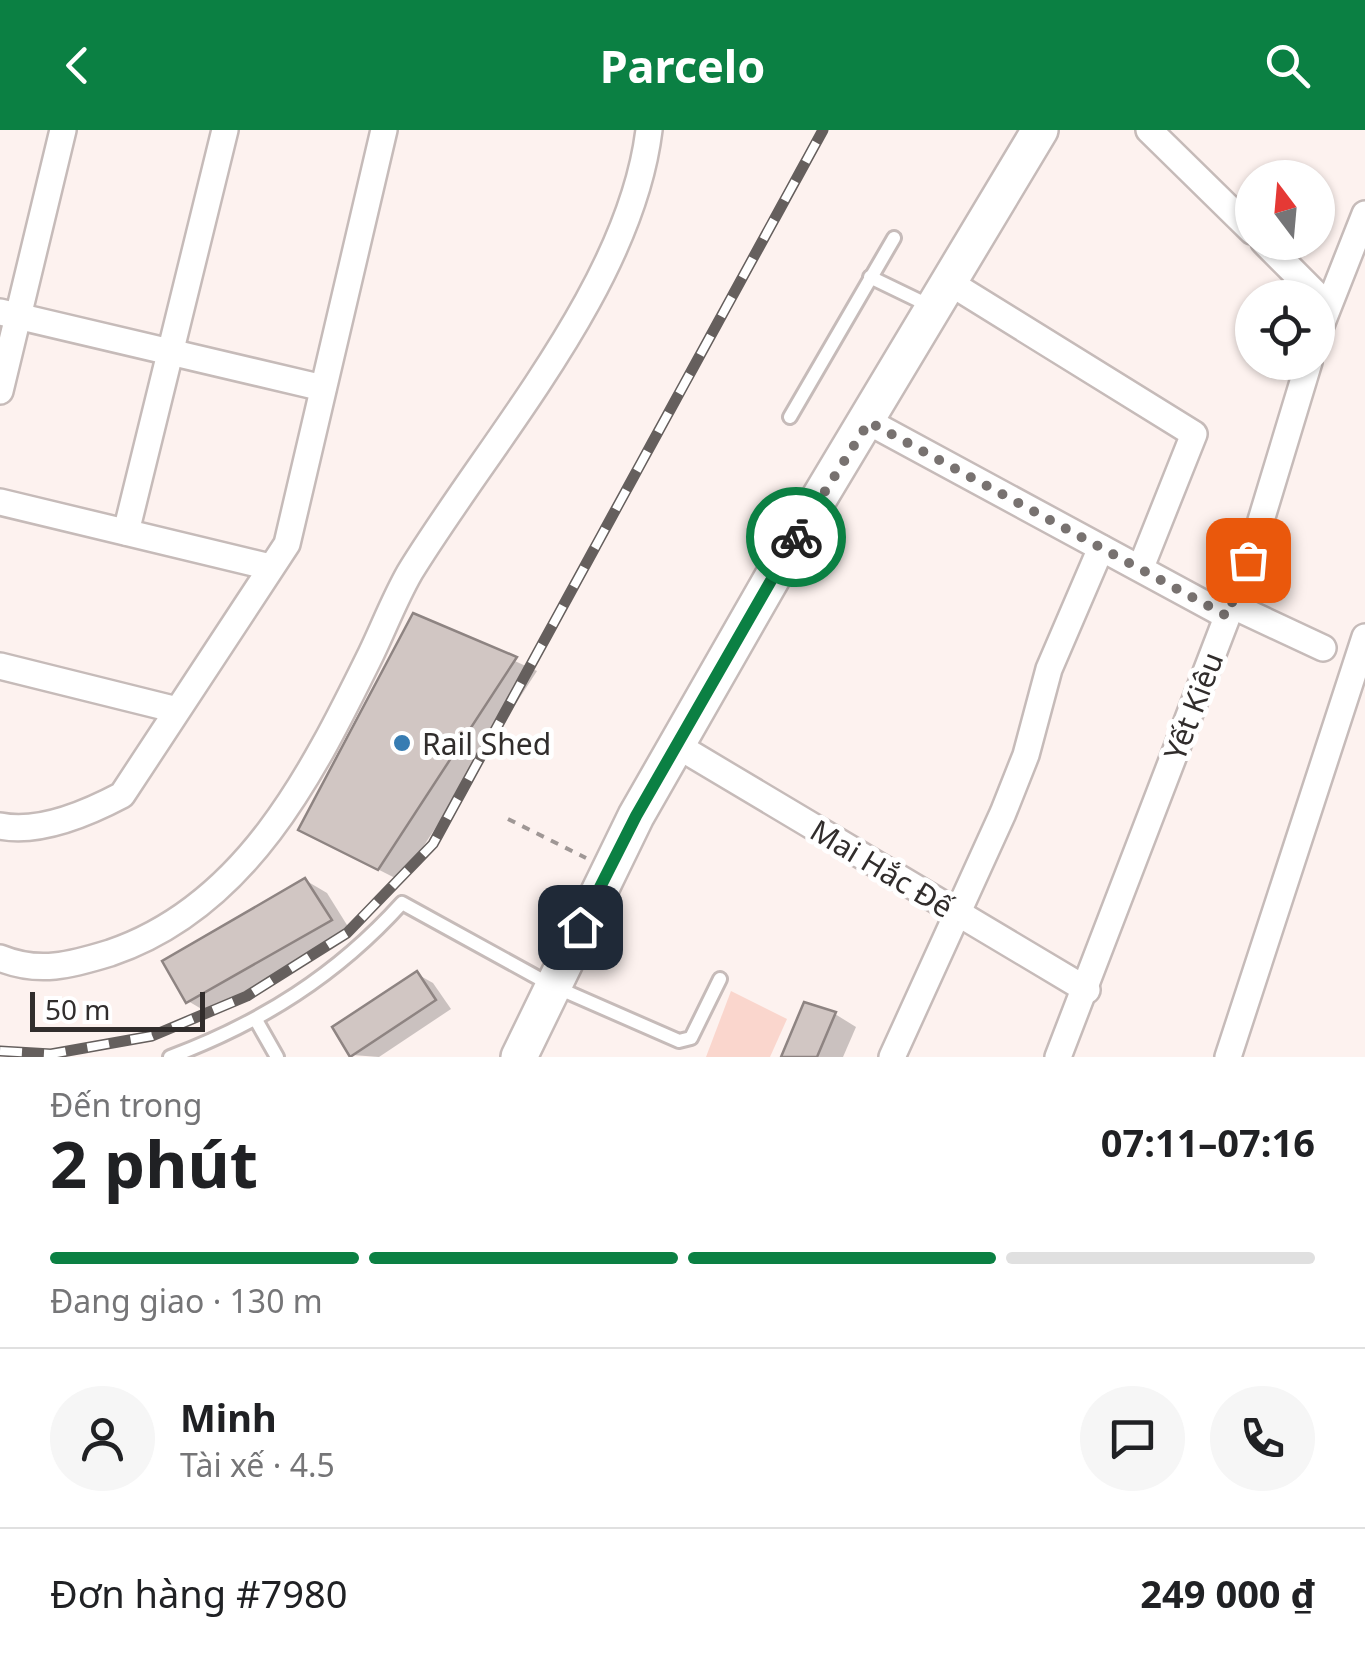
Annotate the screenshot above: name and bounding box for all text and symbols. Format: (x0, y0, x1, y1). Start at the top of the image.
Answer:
text: Parcelo (600, 35, 765, 96)
icon: back (50, 38, 105, 93)
icon: search (1260, 38, 1315, 93)
north arrow (1235, 160, 1335, 260)
map controls (1235, 160, 1335, 380)
button: locate (1235, 280, 1335, 380)
courier (746, 487, 846, 587)
icon: bike (769, 510, 824, 565)
pin (1206, 518, 1291, 603)
icon: bag (1221, 533, 1276, 588)
street label: Yết Kiêu (1154, 646, 1232, 766)
place label: Rail Shed (422, 723, 551, 764)
marker: Rail Shed (391, 732, 413, 754)
street label: Mai Hắc Đế (803, 809, 961, 927)
pin (538, 885, 623, 970)
icon: home (553, 900, 608, 955)
scale bar (30, 987, 205, 1031)
text: 50 m (45, 990, 111, 1028)
text: Đến trong (50, 1083, 202, 1126)
text: 07:11–07:16 (1101, 1116, 1315, 1168)
text: 2 phút (50, 1119, 258, 1207)
text: Đang giao · 130 m (50, 1279, 323, 1322)
button: person (50, 1386, 155, 1491)
button: chat (1080, 1386, 1185, 1491)
button: phone (1210, 1386, 1315, 1491)
text: Minh (180, 1391, 277, 1443)
text: Tài xế · 4.5 (180, 1443, 335, 1486)
text: Đơn hàng #7980 (50, 1567, 348, 1619)
text: 249 000 ₫ (1140, 1567, 1315, 1619)

